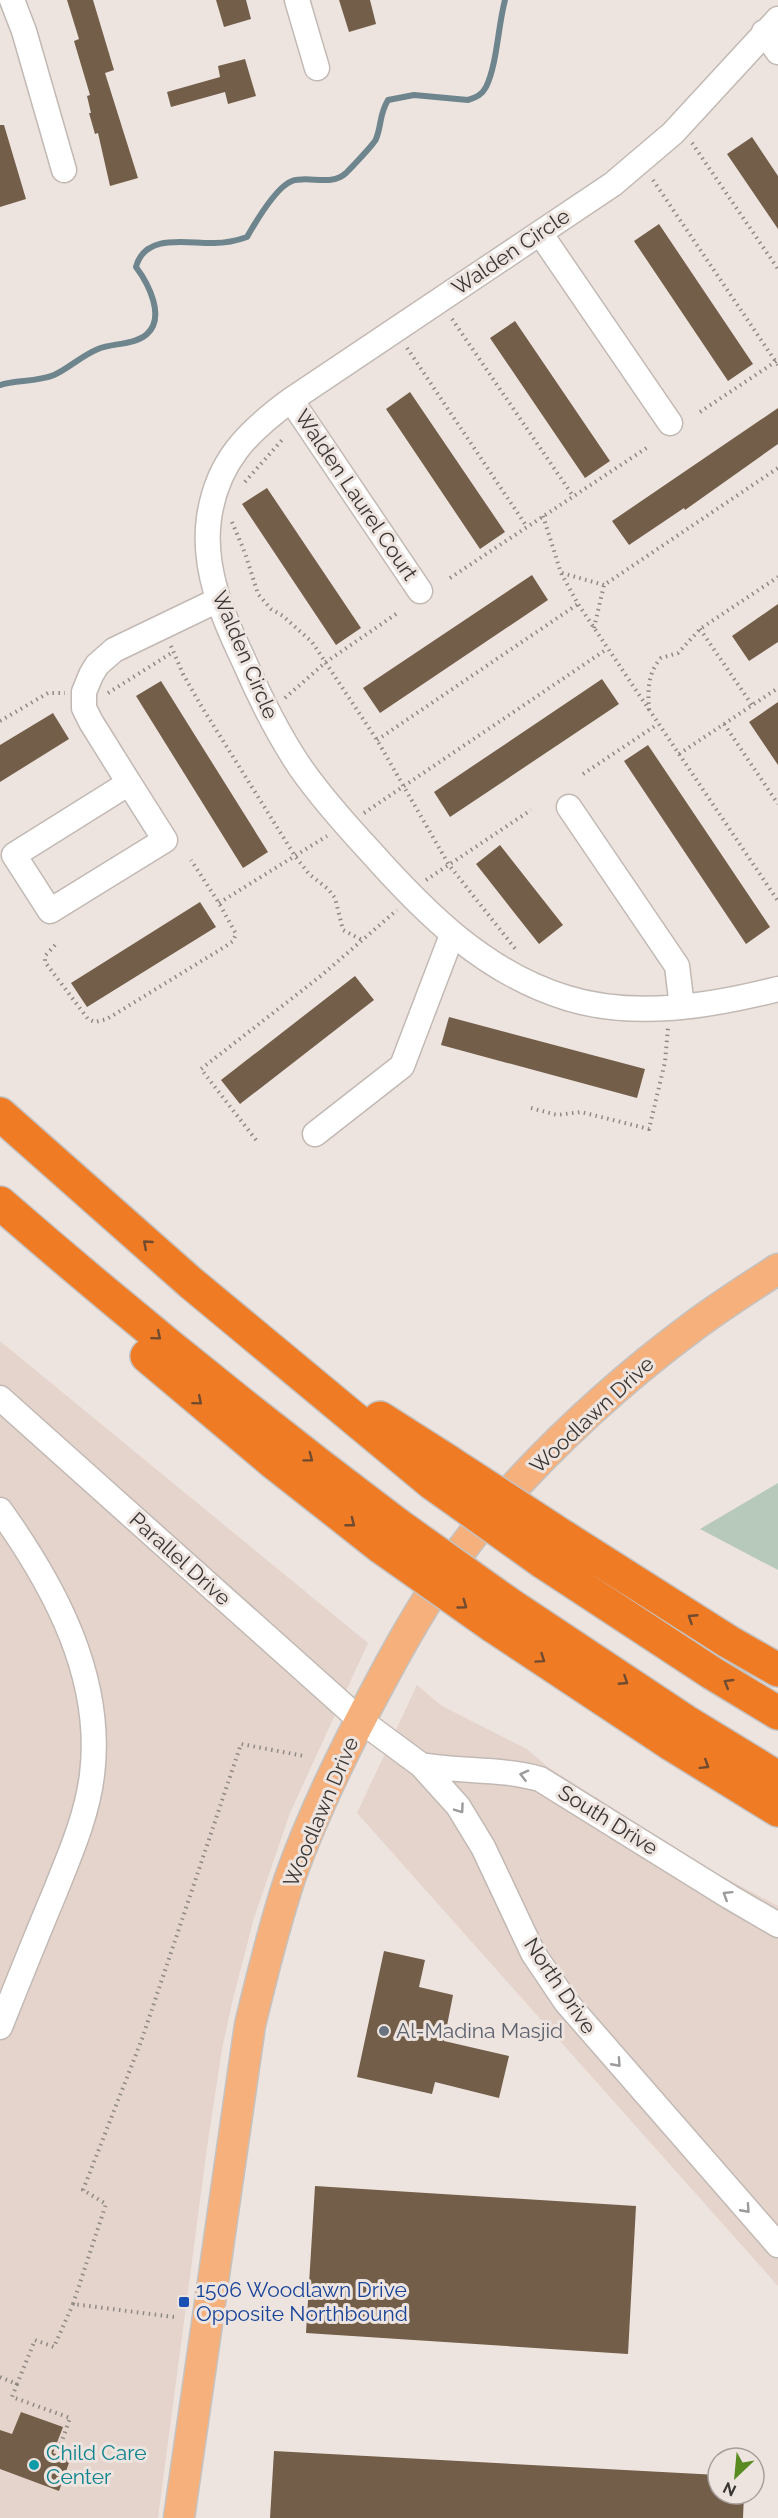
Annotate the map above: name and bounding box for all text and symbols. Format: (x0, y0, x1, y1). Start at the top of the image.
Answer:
street label: Walden Circle (447, 203, 574, 300)
street label: Walden Laurel Court (290, 405, 423, 585)
street label: Walden Circle (207, 587, 284, 723)
one-way arrow (143, 1240, 154, 1251)
one-way arrow (150, 1329, 161, 1340)
street label: Woodlawn Drive (525, 1351, 659, 1478)
one-way arrow (192, 1393, 203, 1404)
one-way arrow (302, 1451, 313, 1462)
street label: Parallel Drive (125, 1507, 236, 1611)
one-way arrow (344, 1515, 355, 1526)
one-way arrow (457, 1598, 468, 1609)
one-way arrow (688, 1614, 698, 1626)
one-way arrow (535, 1652, 546, 1663)
one-way arrow (618, 1674, 629, 1685)
one-way arrow (724, 1678, 734, 1690)
street label: Woodlawn Drive (278, 1733, 363, 1890)
one-way arrow (699, 1757, 709, 1769)
one-way arrow (520, 1769, 530, 1782)
street label: South Drive (554, 1779, 663, 1860)
one-way arrow (452, 1803, 463, 1814)
one-way arrow (723, 1891, 733, 1903)
street label: North Drive (519, 1933, 602, 2039)
place label: Al-Madina Masjid (396, 2018, 563, 2043)
marker: Al-Madina Masjid (377, 2024, 391, 2038)
one-way arrow (610, 2056, 621, 2067)
one-way arrow (739, 2202, 750, 2213)
place label: 1506 Woodlawn Drive Opposite Northbound (196, 2277, 408, 2326)
marker: 1506 Woodlawn Drive Opposite Northbound (177, 2295, 191, 2309)
place label: Child Care Center (46, 2440, 147, 2489)
north arrow (706, 2446, 766, 2506)
marker: Child Care Center (27, 2458, 41, 2472)
text: N (720, 2478, 739, 2500)

